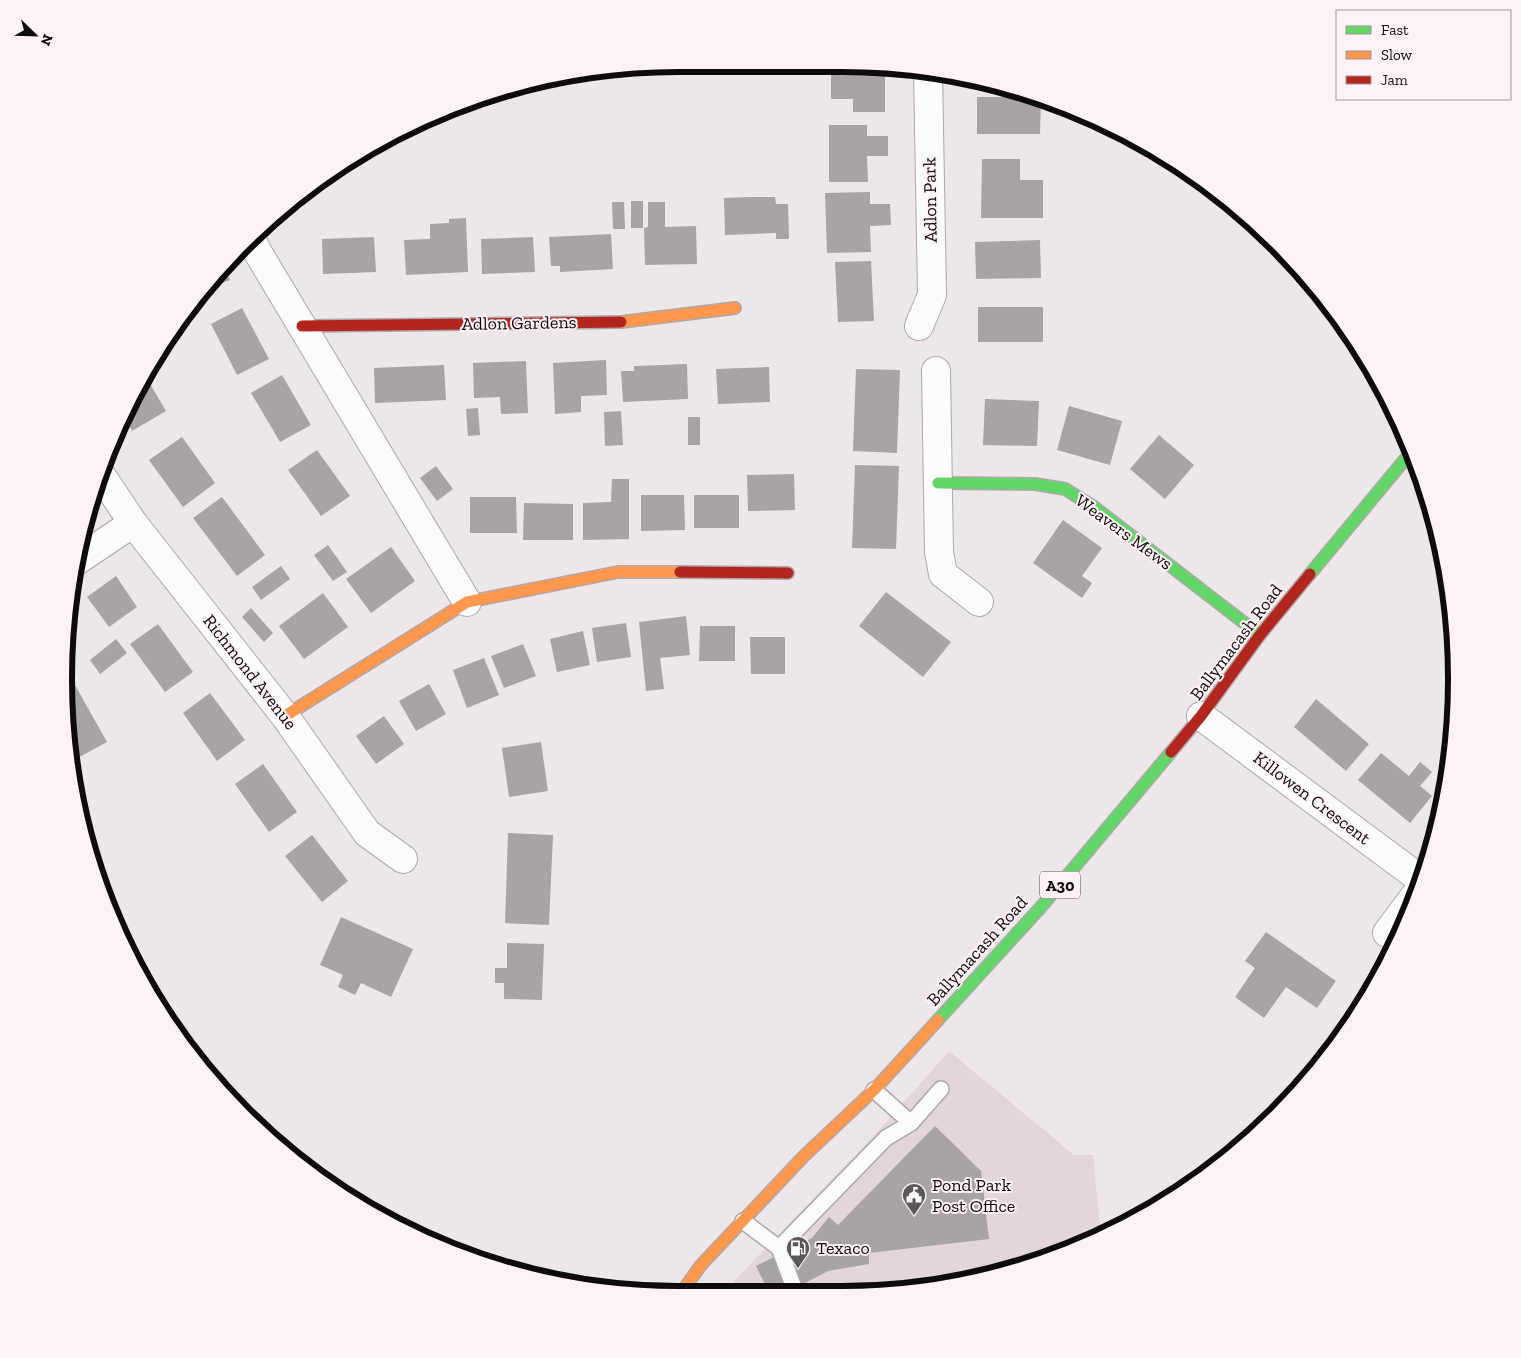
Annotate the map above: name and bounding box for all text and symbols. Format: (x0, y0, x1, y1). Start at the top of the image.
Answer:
north arrow (10, 10, 60, 60)
legend (1336, 10, 1511, 100)
text: Fast (1381, 21, 1409, 39)
text: N (36, 32, 56, 48)
text: Slow (1381, 46, 1413, 64)
text: Jam (1381, 71, 1408, 89)
street label: Adlon Park (918, 156, 942, 243)
street label: Adlon Gardens (461, 311, 577, 335)
street label: Weavers Mews (1071, 489, 1177, 575)
street label: Ballymacash Road (1185, 579, 1287, 704)
street label: Richmond Avenue (198, 610, 302, 734)
street label: Killowen Crescent (1249, 747, 1375, 849)
road number: A30 (1040, 872, 1080, 898)
street label: Ballymacash Road (922, 892, 1032, 1010)
place label: Pond Park Post Office (932, 1174, 1015, 1217)
public building icon: Pond Park Post Office (901, 1182, 927, 1216)
fuel station icon: Texaco (785, 1235, 811, 1269)
place label: Texaco (816, 1237, 870, 1259)

